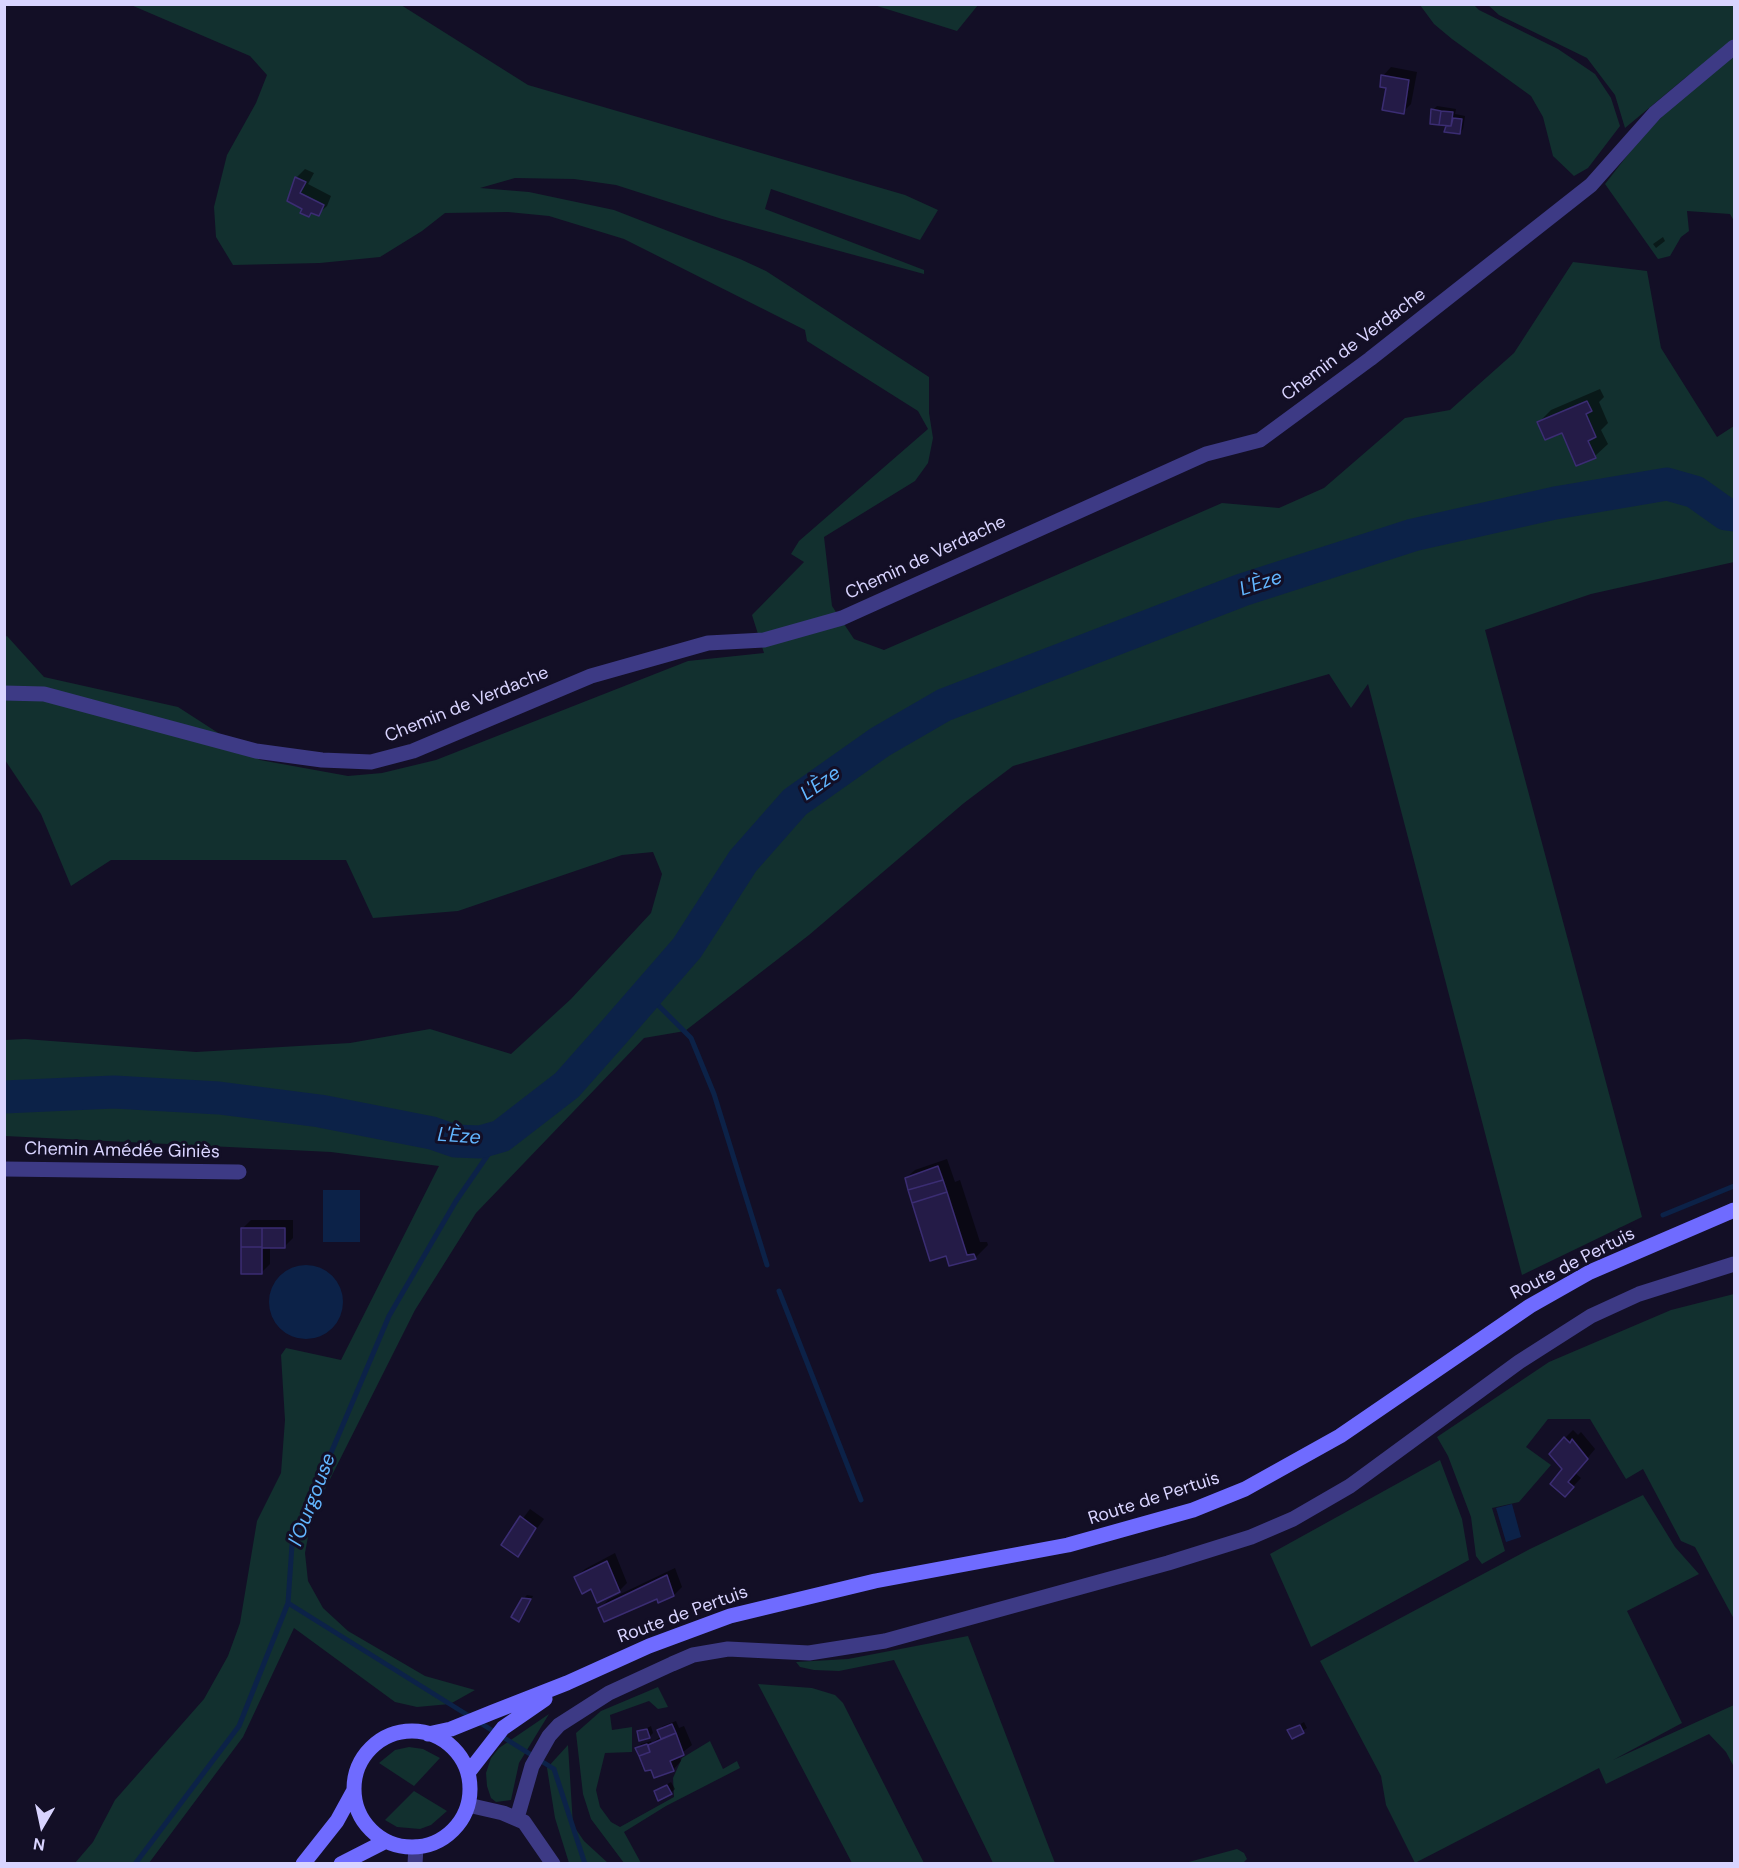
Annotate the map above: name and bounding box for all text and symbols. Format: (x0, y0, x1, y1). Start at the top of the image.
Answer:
street label: Chemin de Verdache (1278, 284, 1430, 406)
street label: Chemin de Verdache (842, 511, 1010, 605)
water label: L'Èze (1237, 566, 1285, 602)
street label: Chemin de Verdache (382, 662, 552, 748)
water label: L'Èze (796, 762, 846, 806)
water label: L'Èze (436, 1124, 482, 1150)
street label: Chemin Amédée Giniès (24, 1138, 220, 1164)
street label: Route de Pertuis (1507, 1223, 1639, 1305)
water label: l'Ourgouse (284, 1450, 342, 1550)
street label: Route de Pertuis (1086, 1468, 1222, 1530)
street label: Route de Pertuis (615, 1581, 751, 1649)
north arrow (12, 1796, 72, 1856)
text: N (32, 1833, 47, 1856)

